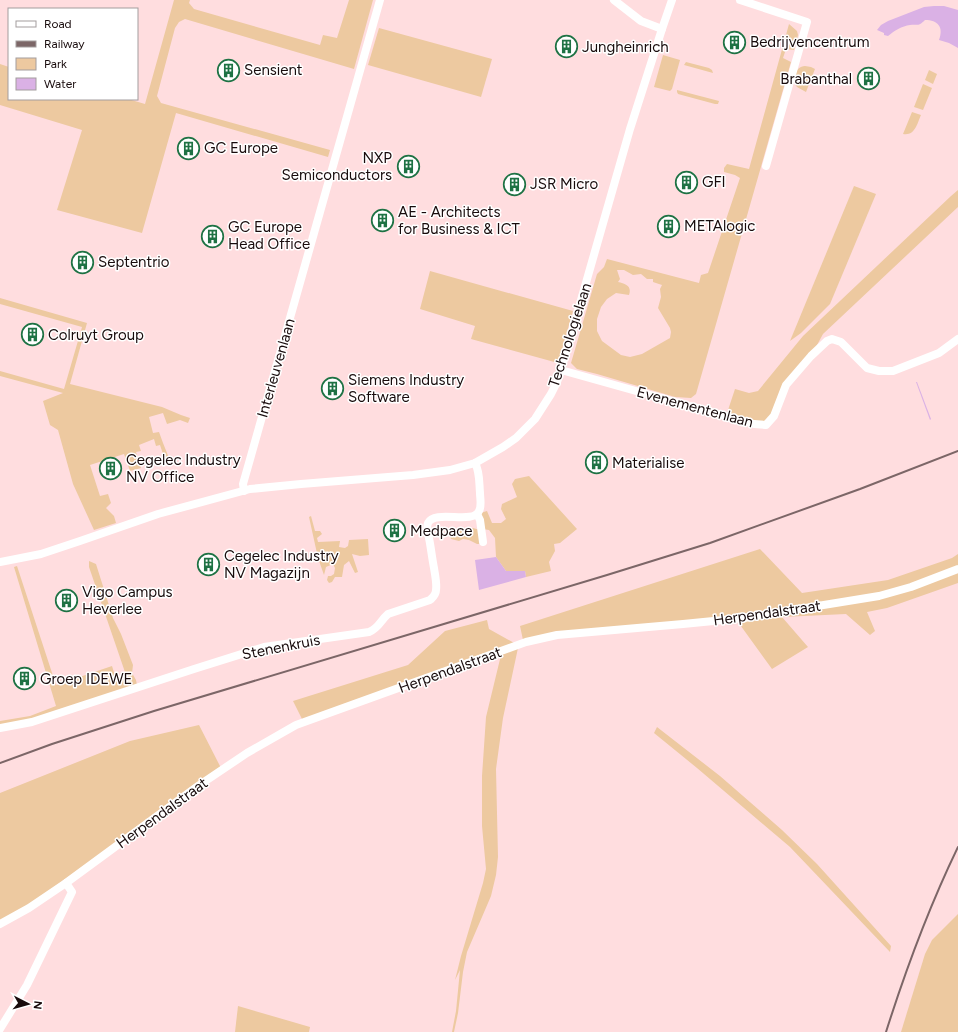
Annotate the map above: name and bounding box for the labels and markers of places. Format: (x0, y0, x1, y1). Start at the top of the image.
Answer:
building icon: Bedrijvencentrum (721, 29, 747, 55)
place label: Bedrijvencentrum (750, 33, 869, 51)
building icon: Jungheinrich (554, 34, 580, 60)
place label: Jungheinrich (582, 38, 669, 56)
building icon: Sensient (216, 57, 242, 83)
place label: Sensient (244, 61, 303, 79)
building icon: Brabanthal (855, 66, 881, 92)
place label: Brabanthal (780, 70, 852, 88)
building icon: GC Europe (175, 135, 201, 161)
place label: GC Europe (204, 139, 278, 157)
place label: NXP Semiconductors (282, 149, 392, 184)
building icon: NXP Semiconductors (395, 154, 421, 180)
building icon: GFI (674, 169, 700, 195)
building icon: JSR Micro (501, 171, 527, 197)
place label: GFI (702, 173, 726, 191)
place label: JSR Micro (530, 175, 598, 193)
place label: AE - Architects for Business & ICT (398, 203, 520, 238)
building icon: AE - Architects for Business & ICT (369, 208, 395, 234)
building icon: METAlogic (656, 213, 682, 239)
place label: METAlogic (684, 217, 755, 235)
place label: GC Europe Head Office (228, 218, 310, 253)
building icon: GC Europe Head Office (200, 223, 226, 249)
building icon: Septentrio (69, 249, 95, 275)
place label: Septentrio (98, 253, 170, 271)
building icon: Colruyt Group (20, 322, 46, 348)
place label: Colruyt Group (48, 326, 144, 344)
place label: Siemens Industry Software (348, 371, 464, 406)
building icon: Siemens Industry Software (320, 376, 346, 402)
building icon: Materialise (584, 450, 610, 476)
place label: Cegelec Industry NV Office (126, 451, 241, 486)
place label: Materialise (612, 454, 684, 472)
building icon: Cegelec Industry NV Office (97, 456, 123, 482)
building icon: Medpace (382, 518, 408, 544)
place label: Medpace (410, 522, 473, 540)
place label: Cegelec Industry NV Magazijn (224, 547, 339, 582)
building icon: Cegelec Industry NV Magazijn (196, 552, 222, 578)
place label: Vigo Campus Heverlee (82, 583, 173, 618)
building icon: Vigo Campus Heverlee (54, 588, 80, 614)
building icon: Groep IDEWE (11, 666, 37, 692)
place label: Groep IDEWE (40, 670, 132, 688)

